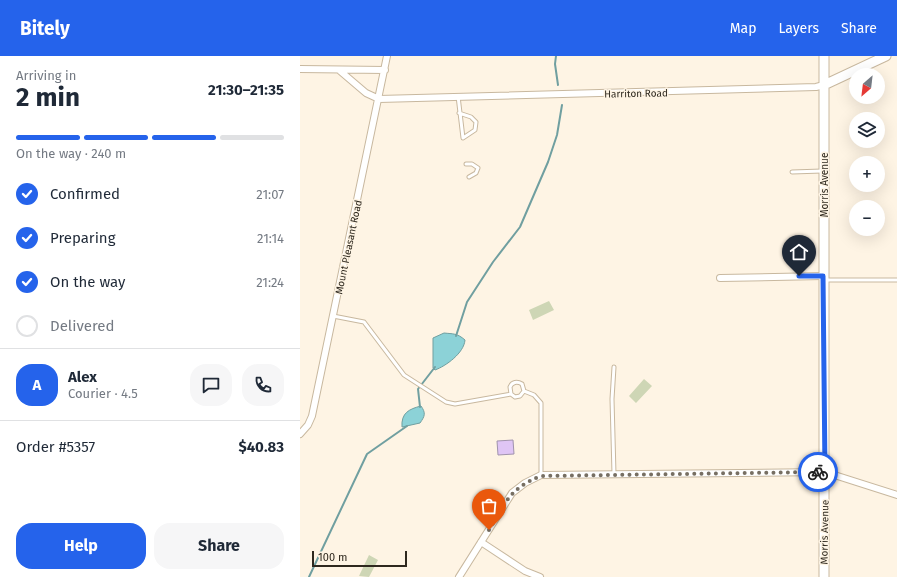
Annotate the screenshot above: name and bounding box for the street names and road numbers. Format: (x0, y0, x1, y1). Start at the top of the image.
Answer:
street label: Harriton Road (604, 87, 668, 101)
street label: Morris Avenue (819, 153, 831, 217)
street label: Mount Pleasant Road (333, 199, 365, 295)
street label: Morris Avenue (818, 500, 832, 564)

